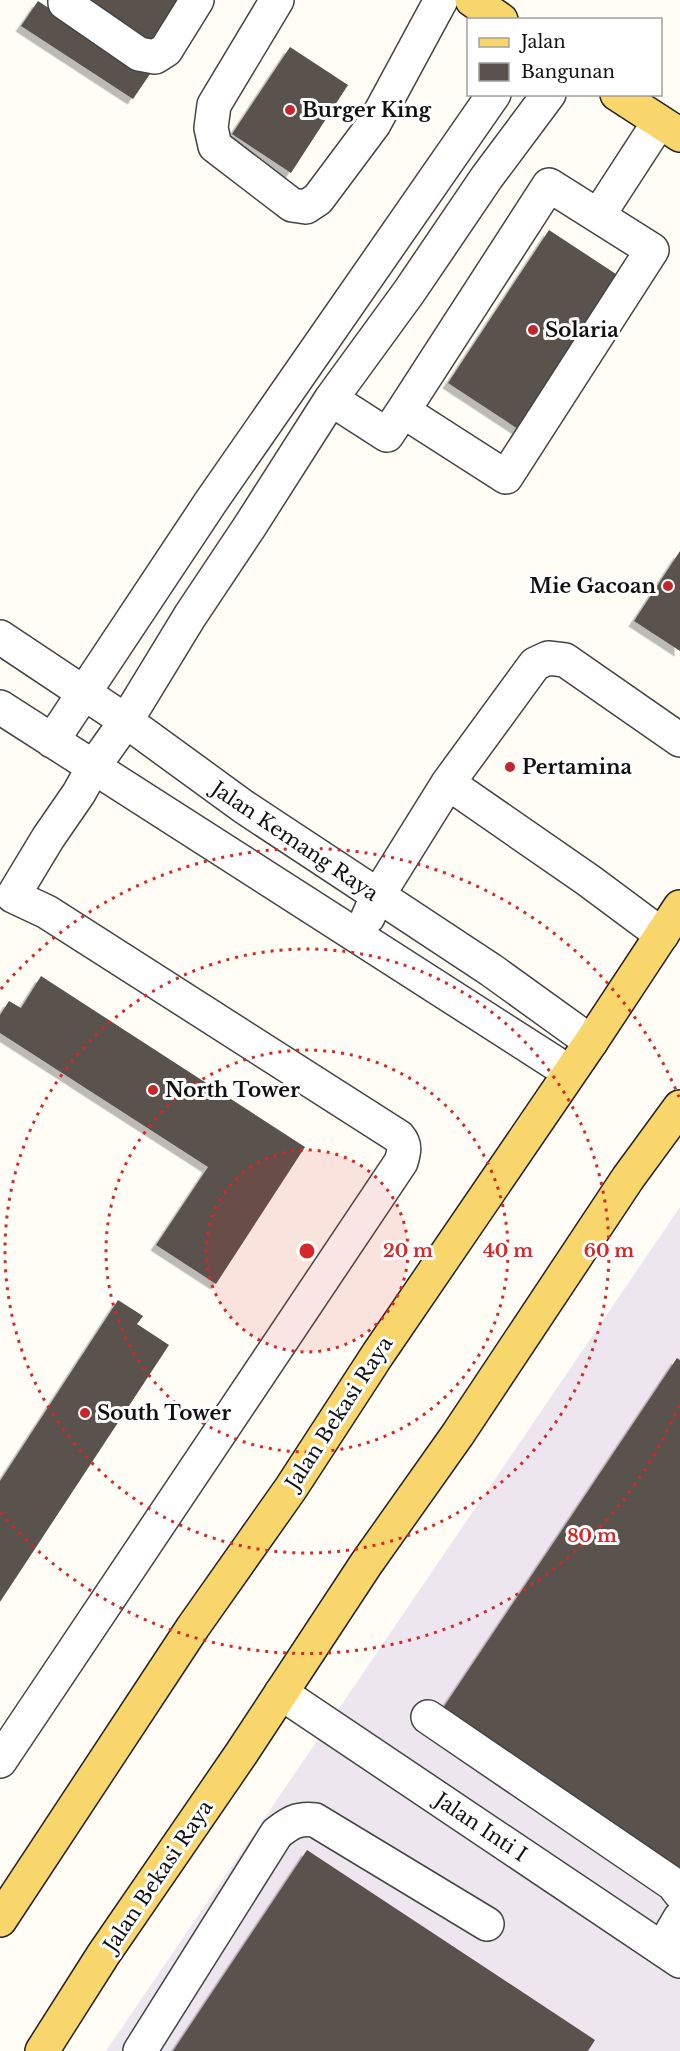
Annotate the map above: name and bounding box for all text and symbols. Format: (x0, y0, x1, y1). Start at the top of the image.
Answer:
legend (467, 18, 662, 96)
text: Jalan (519, 31, 566, 53)
text: Bangunan (521, 61, 615, 83)
place label: Burger King (302, 98, 432, 122)
marker: Burger King (283, 103, 297, 117)
place label: Solaria (545, 318, 619, 342)
marker: Solaria (526, 323, 540, 337)
place label: Mie Gacoan (529, 574, 656, 598)
marker: Mie Gacoan (661, 579, 675, 593)
place label: Pertamina (522, 755, 632, 779)
marker: Pertamina (503, 760, 517, 774)
street label: Jalan Kemang Raya (205, 775, 384, 906)
place label: North Tower (165, 1078, 300, 1102)
marker: North Tower (146, 1083, 160, 1097)
text: 20 m (383, 1240, 433, 1262)
text: 40 m (483, 1240, 533, 1262)
text: 60 m (584, 1240, 634, 1262)
centre of rings (297, 1241, 317, 1261)
street label: Jalan Bekasi Raya (279, 1331, 398, 1496)
place label: South Tower (97, 1401, 231, 1425)
marker: South Tower (78, 1406, 92, 1420)
text: 80 m (567, 1525, 617, 1547)
street label: Jalan Inti I (428, 1786, 532, 1867)
street label: Jalan Bekasi Raya (97, 1795, 218, 1959)

